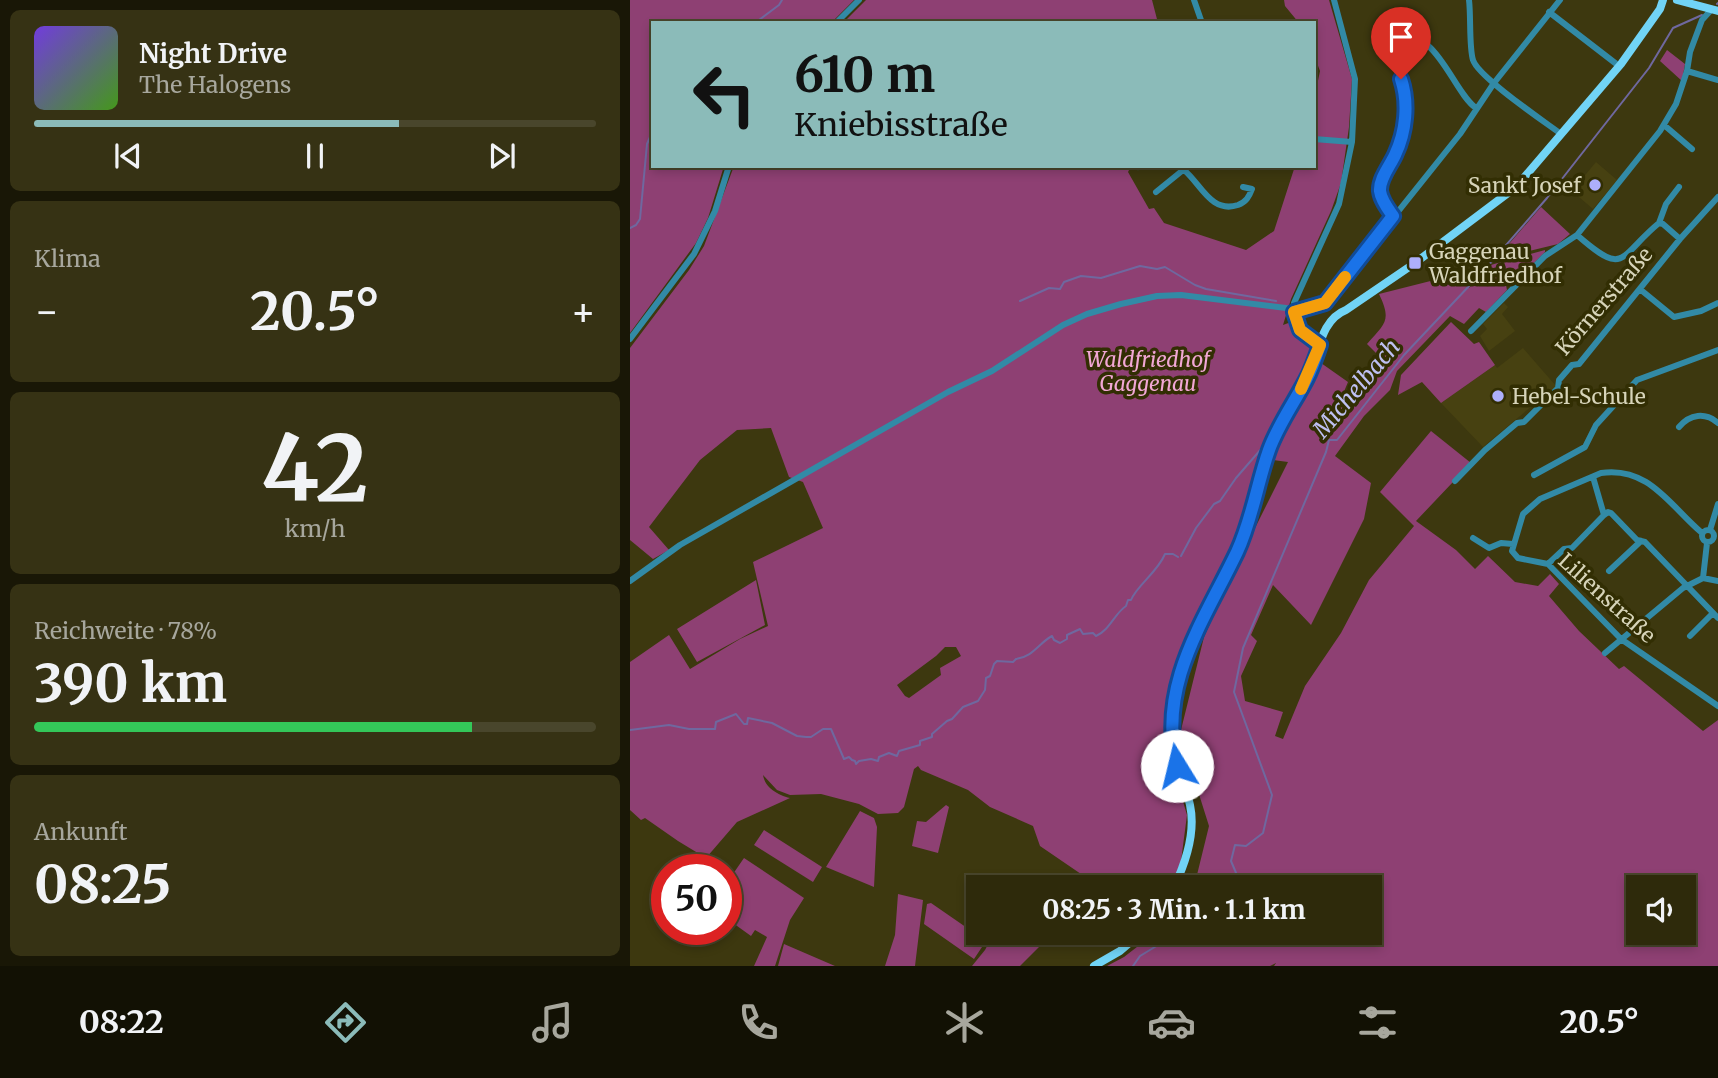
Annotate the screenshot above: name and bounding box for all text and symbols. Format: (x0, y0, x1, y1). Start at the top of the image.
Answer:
pin (1371, 7, 1431, 79)
icon: arrive (1382, 18, 1420, 56)
text: Night Drive (139, 37, 287, 70)
text: 610 m (794, 44, 935, 105)
icon: left (679, 49, 770, 140)
text: The Halogens (139, 70, 291, 99)
text: Kniebisstraße (794, 105, 1008, 145)
icon: previous (109, 137, 147, 175)
icon: pause (296, 137, 334, 175)
icon: next (483, 137, 521, 175)
place label: Sankt Josef (1468, 172, 1582, 199)
marker: Sankt Josef (1587, 177, 1603, 193)
place label: Gaggenau Waldfriedhof (1428, 238, 1563, 289)
street label: Körnerstraße (1550, 241, 1658, 361)
text: Klima (34, 244, 101, 273)
marker: Gaggenau Waldfriedhof (1407, 255, 1423, 271)
text: 20.5° (250, 279, 380, 344)
text: − (34, 288, 59, 335)
text: + (571, 288, 596, 335)
water label: Michelbach (1306, 333, 1406, 444)
park label: Waldfriedhof Gaggenau (1086, 346, 1213, 397)
place label: Hebel-Schule (1512, 383, 1646, 410)
marker: Hebel-Schule (1490, 388, 1506, 404)
text: 42 (261, 411, 369, 526)
text: km/h (285, 514, 345, 543)
street label: Lilienstraße (1553, 547, 1661, 649)
text: Reichweite · 78% (34, 616, 217, 645)
text: 390 km (34, 651, 227, 716)
position arrow (1140, 729, 1214, 803)
text: Ankunft (34, 817, 127, 846)
text: 08:25 (34, 852, 172, 917)
speed limit sign: 50 (651, 854, 742, 945)
map controls (1626, 875, 1696, 945)
button: sound (1626, 875, 1696, 945)
text: 08:25 · 3 Min. · 1.1 km (1042, 893, 1306, 926)
icon: directions (321, 998, 370, 1047)
icon: music (528, 998, 577, 1047)
icon: phone (734, 998, 783, 1047)
icon: climate (940, 998, 989, 1047)
icon: car (1147, 998, 1196, 1047)
icon: filters (1353, 998, 1402, 1047)
text: 08:22 (79, 1002, 164, 1042)
text: 20.5° (1559, 1002, 1639, 1042)

